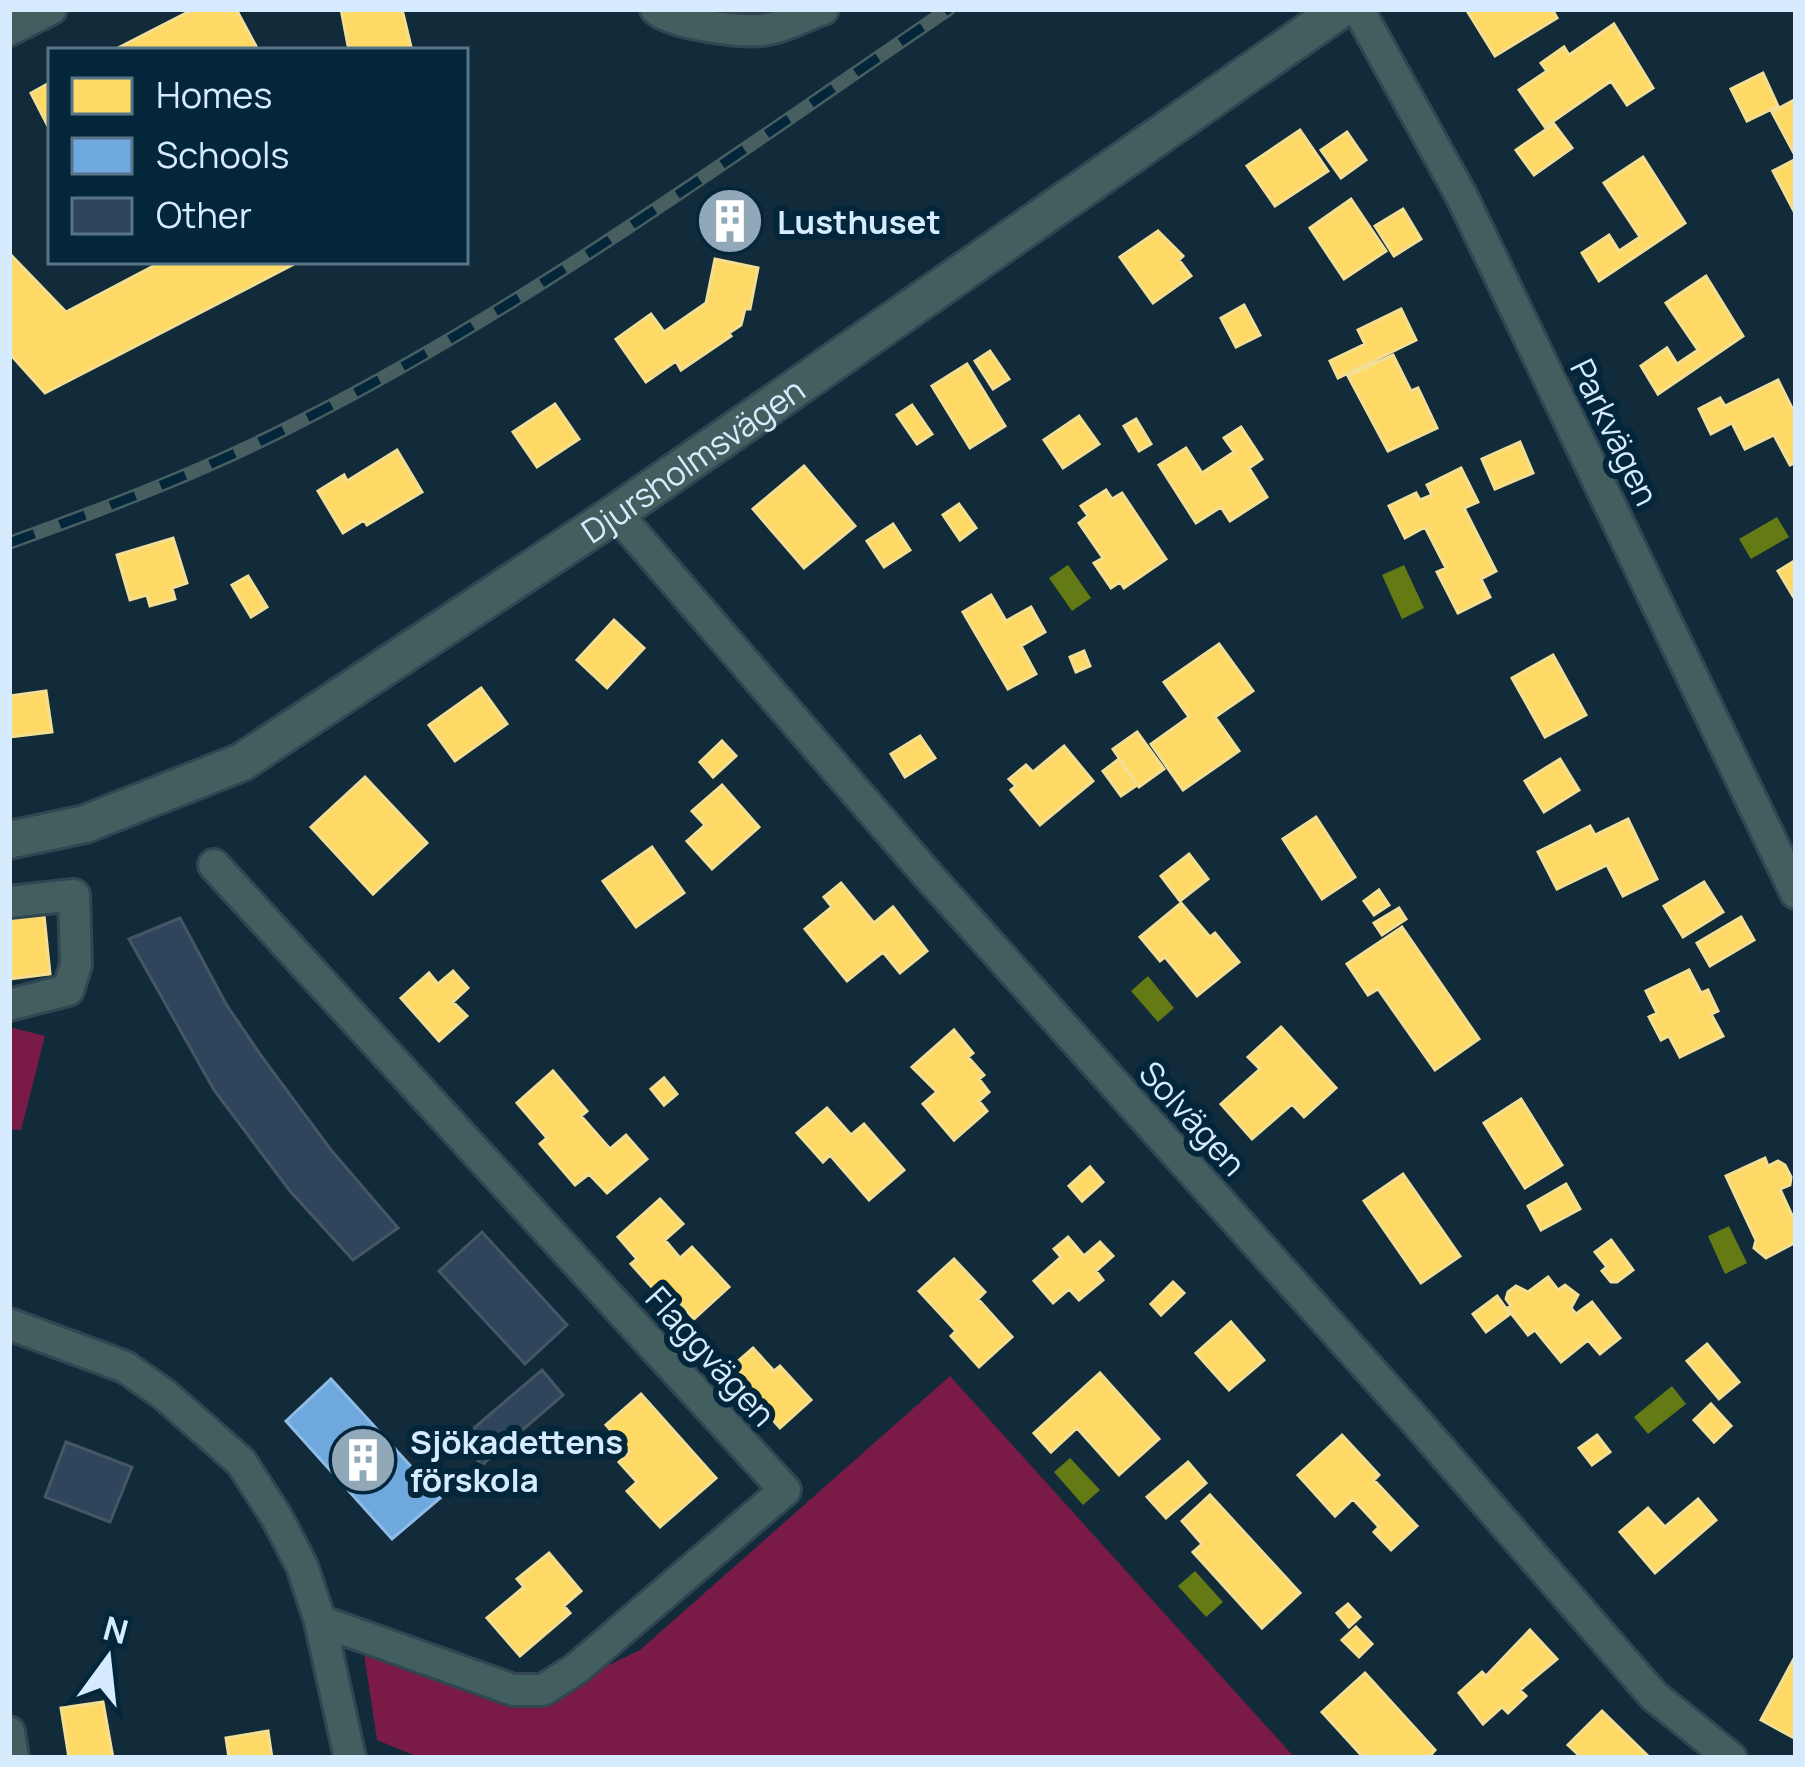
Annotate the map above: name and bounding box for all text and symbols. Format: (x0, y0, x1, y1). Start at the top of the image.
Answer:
legend (48, 48, 468, 264)
text: Homes (156, 70, 272, 119)
text: Schools (156, 130, 289, 179)
building icon: Lusthuset (695, 186, 765, 256)
text: Other (156, 190, 252, 239)
place label: Lusthuset (777, 199, 941, 244)
street label: Parkvägen (1560, 351, 1670, 513)
street label: Djursholmsvägen (572, 366, 813, 553)
street label: Solvägen (1130, 1051, 1256, 1185)
street label: Flaggvägen (636, 1276, 786, 1436)
place label: Sjökadettens förskola (410, 1419, 623, 1502)
building icon: Sjökadettens förskola (328, 1425, 398, 1495)
north arrow (48, 1599, 168, 1719)
text: N (99, 1605, 133, 1654)

